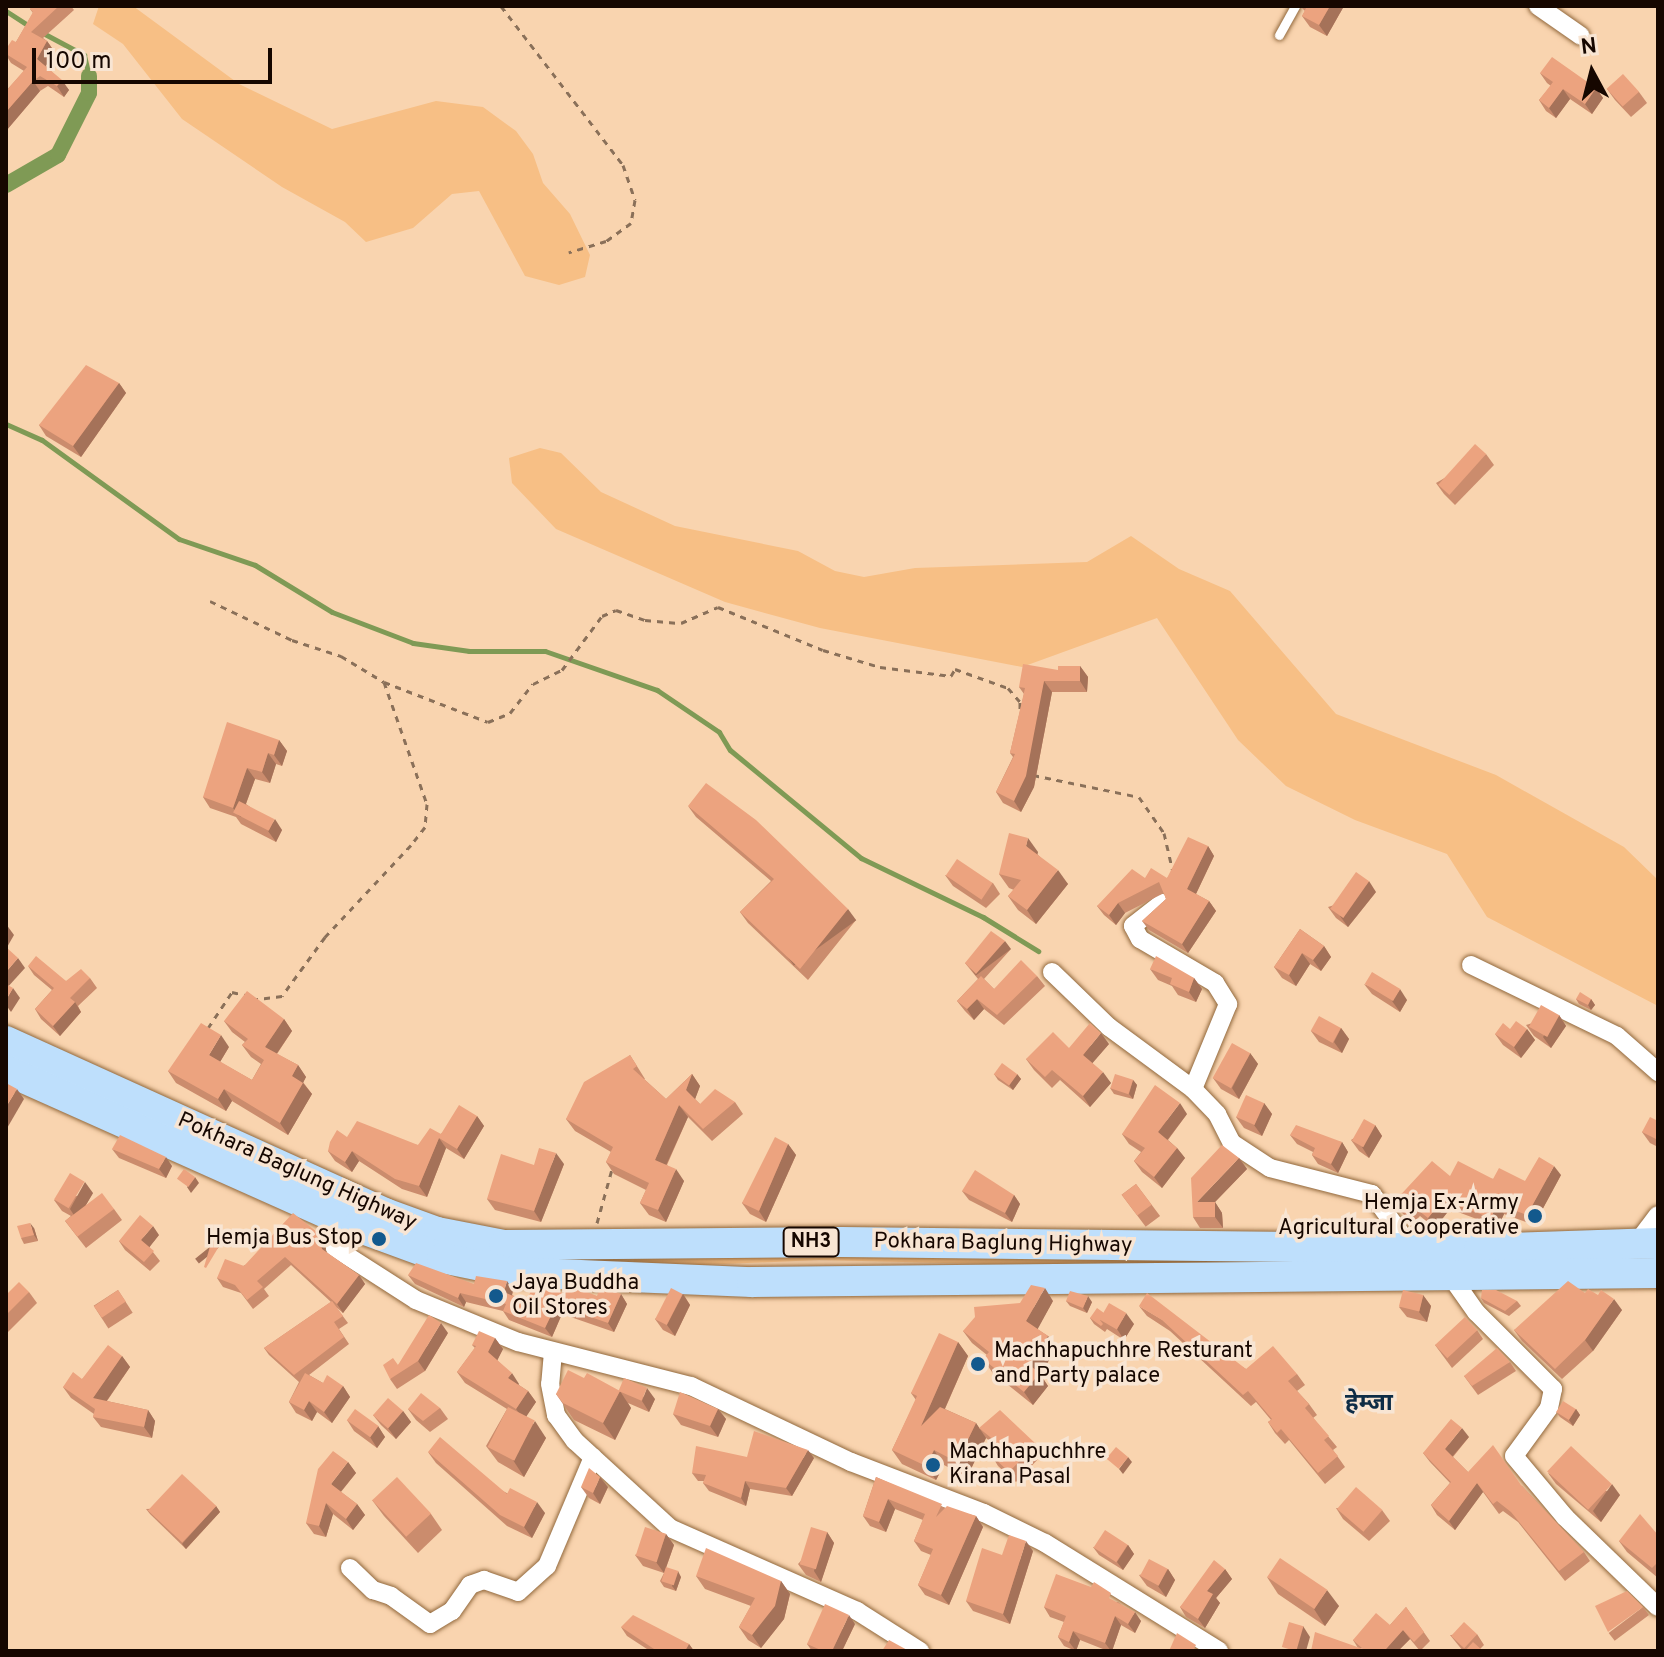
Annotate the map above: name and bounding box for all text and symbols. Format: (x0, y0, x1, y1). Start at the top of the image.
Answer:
scale bar (36, 32, 276, 82)
north arrow (1552, 32, 1632, 112)
text: N (1580, 33, 1598, 62)
text: 100 m (46, 47, 112, 77)
street label: Pokhara Baglung Highway (173, 1107, 421, 1237)
place label: Hemja Ex-Army Agricultural Cooperative (1278, 1190, 1519, 1242)
marker: Hemja Ex-Army Agricultural Cooperative (1526, 1207, 1544, 1225)
place label: Hemja Bus Stop (206, 1226, 363, 1252)
road number: NH3 (781, 1226, 841, 1258)
street label: Pokhara Baglung Highway (873, 1229, 1133, 1259)
marker: Hemja Bus Stop (370, 1230, 388, 1248)
place label: Jaya Buddha Oil Stores (512, 1270, 639, 1322)
marker: Jaya Buddha Oil Stores (487, 1287, 505, 1305)
place label: Machhapuchhre Resturant and Party palace (994, 1338, 1253, 1390)
marker: Machhapuchhre Resturant and Party palace (969, 1355, 987, 1373)
district label: हेम्जा (1345, 1391, 1393, 1419)
place label: Machhapuchhre Kirana Pasal (949, 1439, 1106, 1490)
marker: Machhapuchhre Kirana Pasal (924, 1456, 942, 1474)

